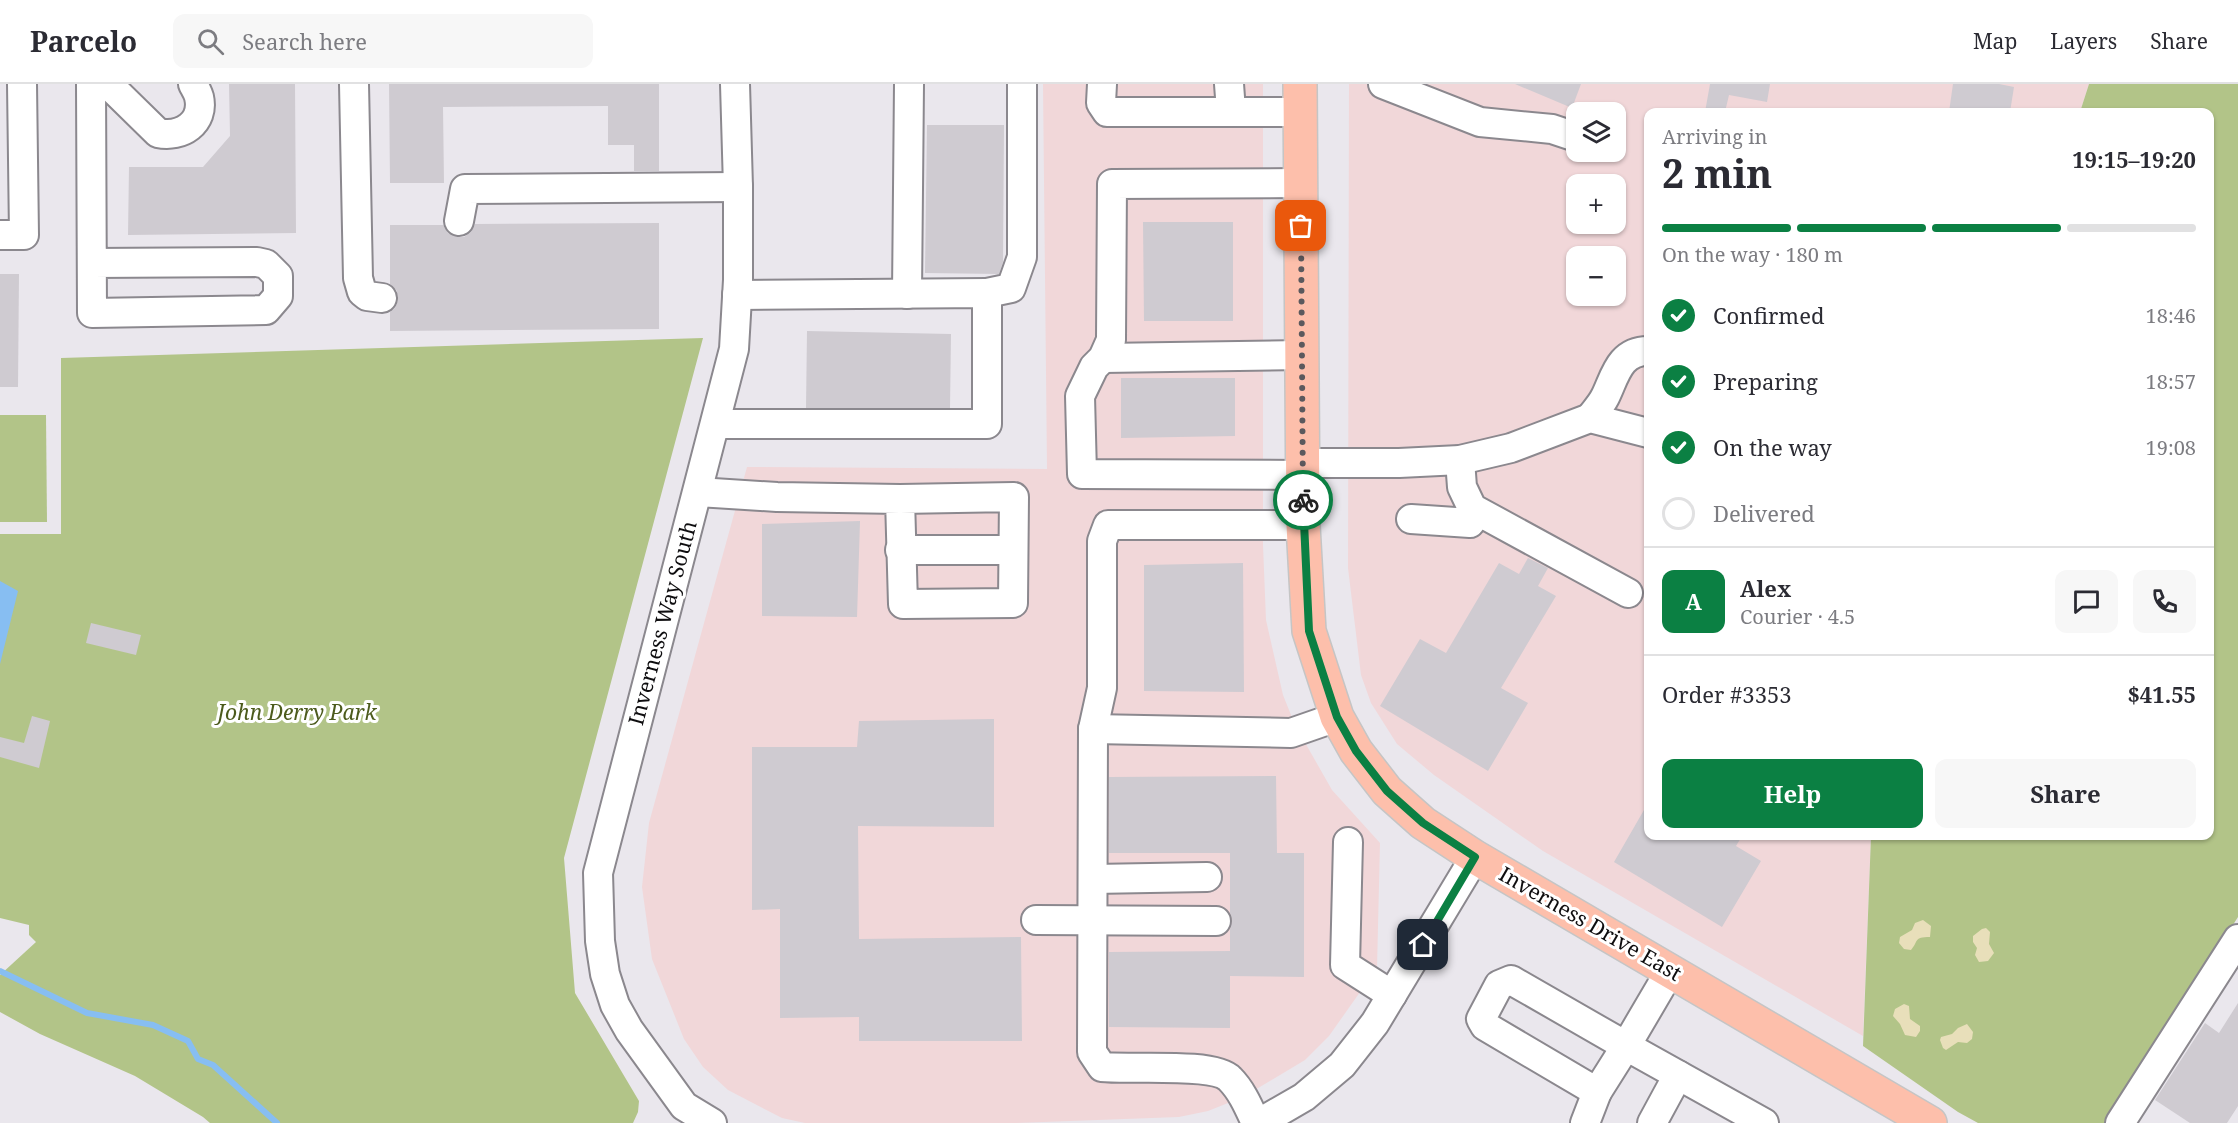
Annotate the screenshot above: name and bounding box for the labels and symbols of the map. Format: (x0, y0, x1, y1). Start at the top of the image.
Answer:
pin (1275, 200, 1326, 251)
courier (1273, 470, 1333, 530)
street label: Inverness Way South (621, 517, 703, 728)
park label: John Derry Park (214, 698, 377, 726)
street label: Inverness Drive East (1494, 859, 1687, 987)
pin (1397, 919, 1448, 970)

